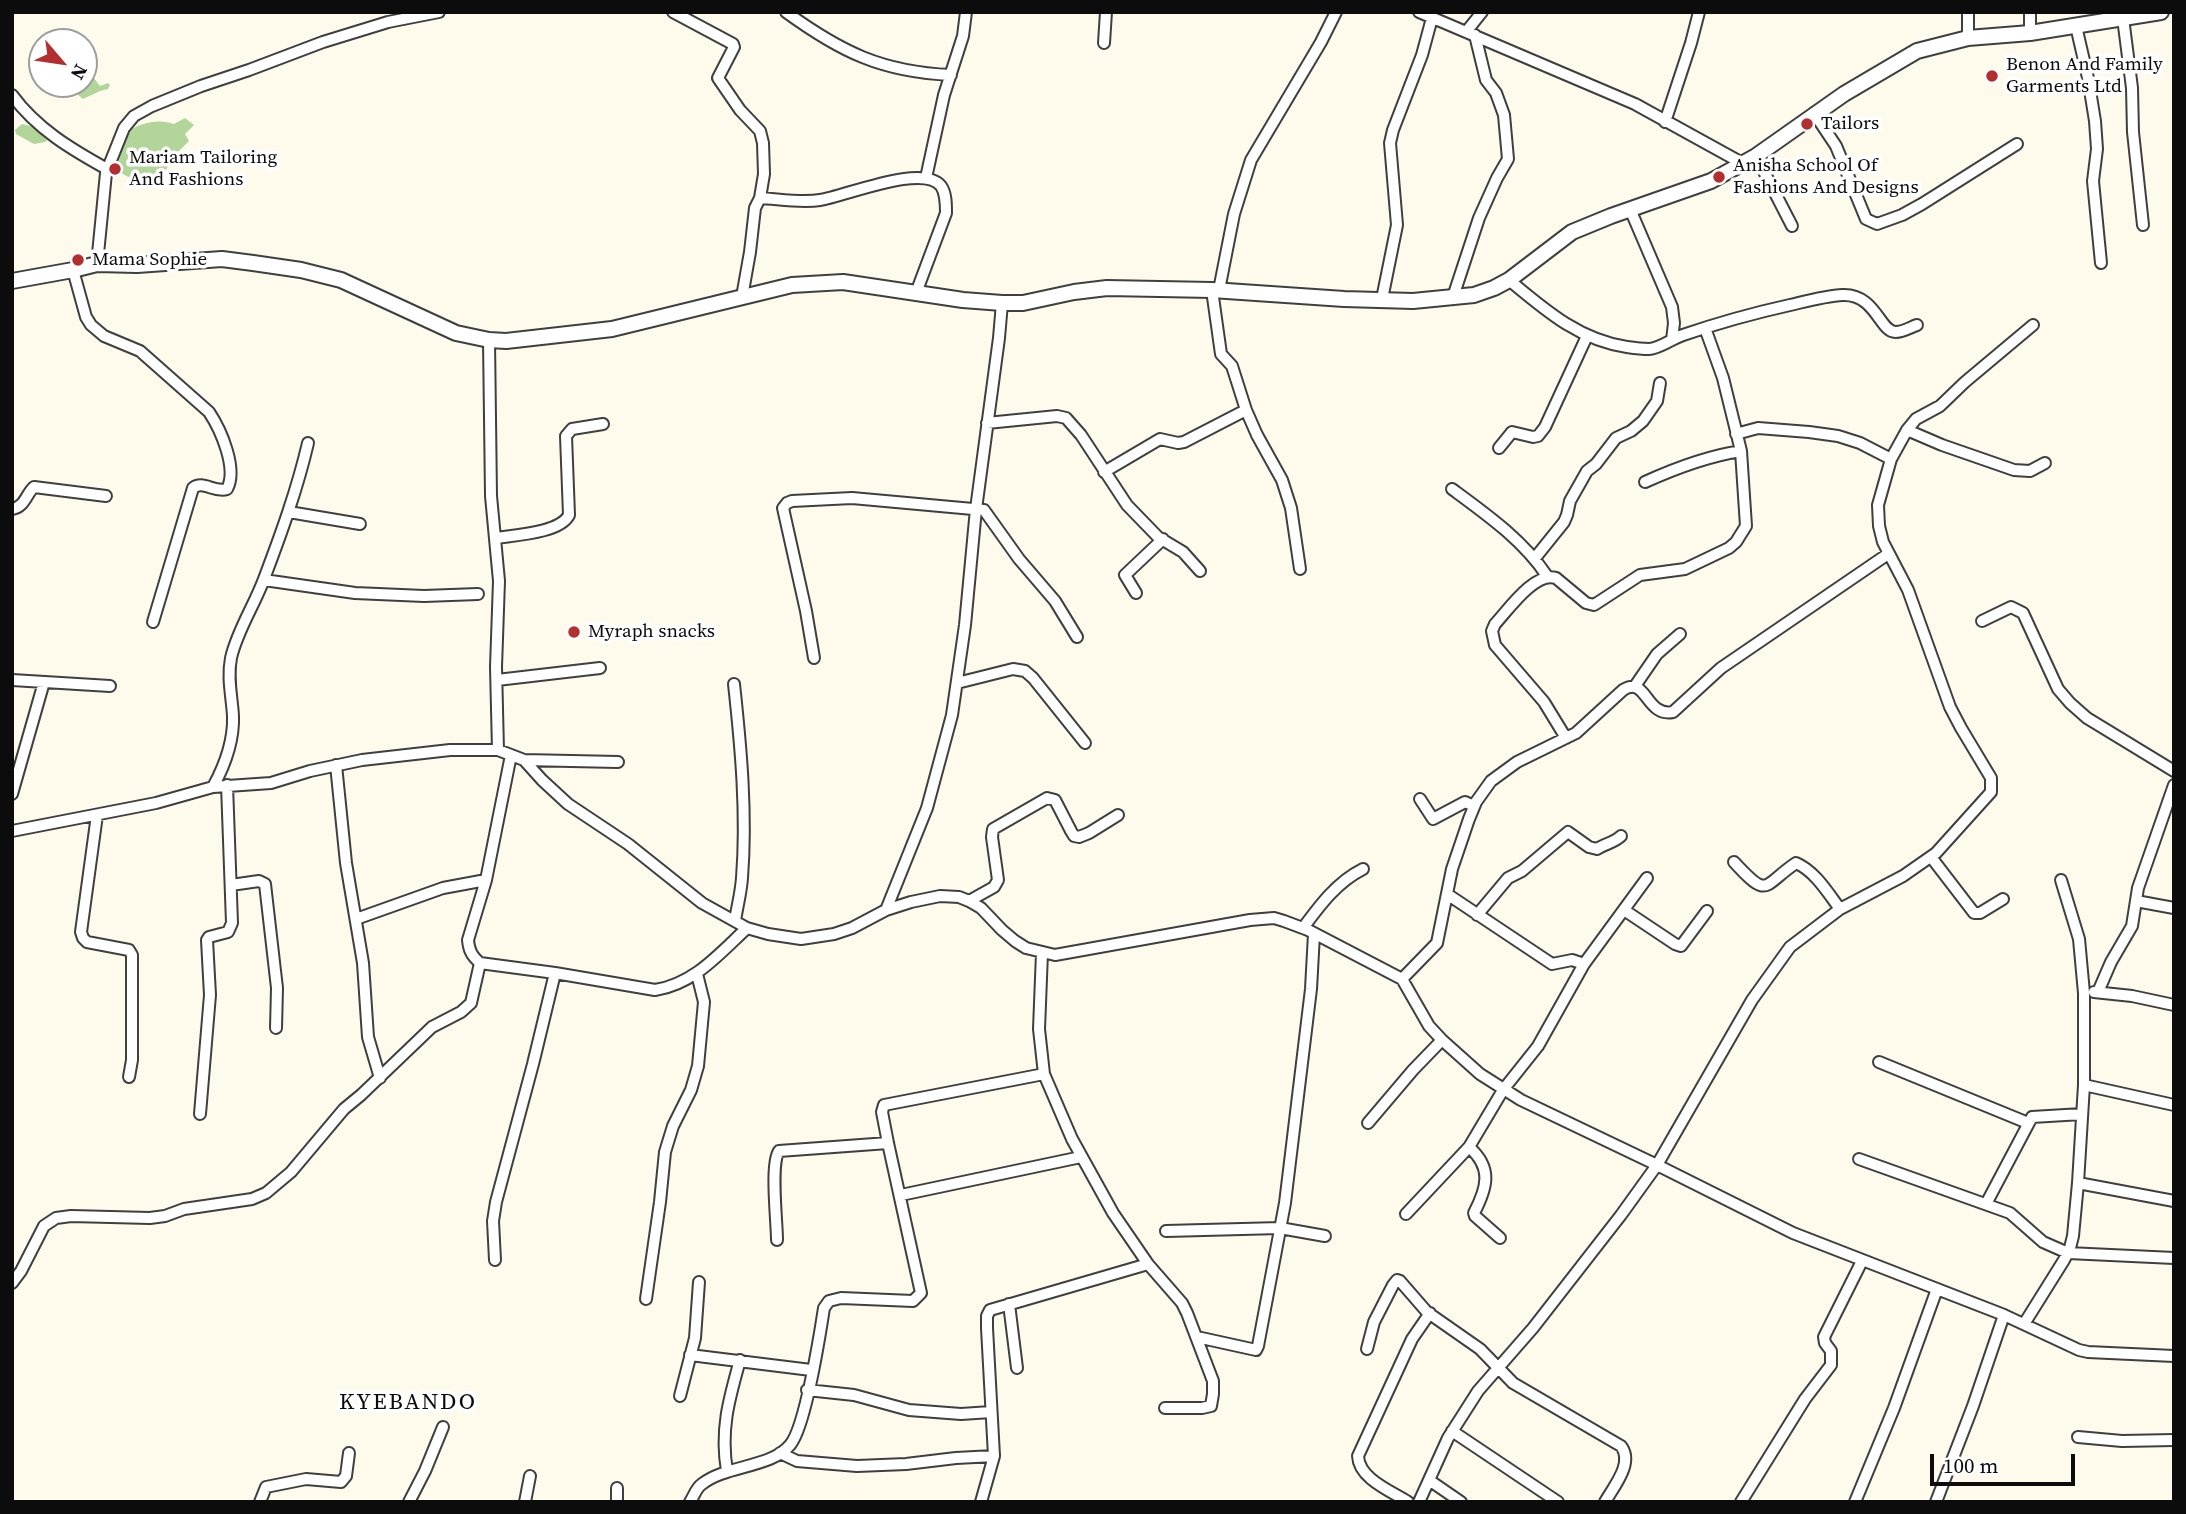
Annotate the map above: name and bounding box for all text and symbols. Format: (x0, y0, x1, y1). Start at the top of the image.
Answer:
north arrow (28, 28, 98, 98)
place label: Benon And Family Garments Ltd (2006, 54, 2163, 98)
text: N (65, 60, 94, 85)
marker: Benon And Family Garments Ltd (1984, 68, 2000, 84)
place label: Tailors (1821, 113, 1879, 135)
marker: Tailors (1799, 116, 1815, 132)
place label: Mariam Tailoring And Fashions (129, 147, 277, 191)
place label: Anisha School Of Fashions And Designs (1733, 155, 1919, 199)
marker: Mariam Tailoring And Fashions (107, 161, 123, 177)
marker: Anisha School Of Fashions And Designs (1711, 169, 1727, 185)
place label: Mama Sophie (92, 249, 207, 271)
marker: Mama Sophie (70, 252, 86, 268)
place label: Myraph snacks (588, 621, 715, 643)
marker: Myraph snacks (566, 624, 582, 640)
district label: KYEBANDO (340, 1389, 476, 1417)
scale bar (1934, 1440, 2079, 1484)
text: 100 m (1943, 1451, 1998, 1480)

